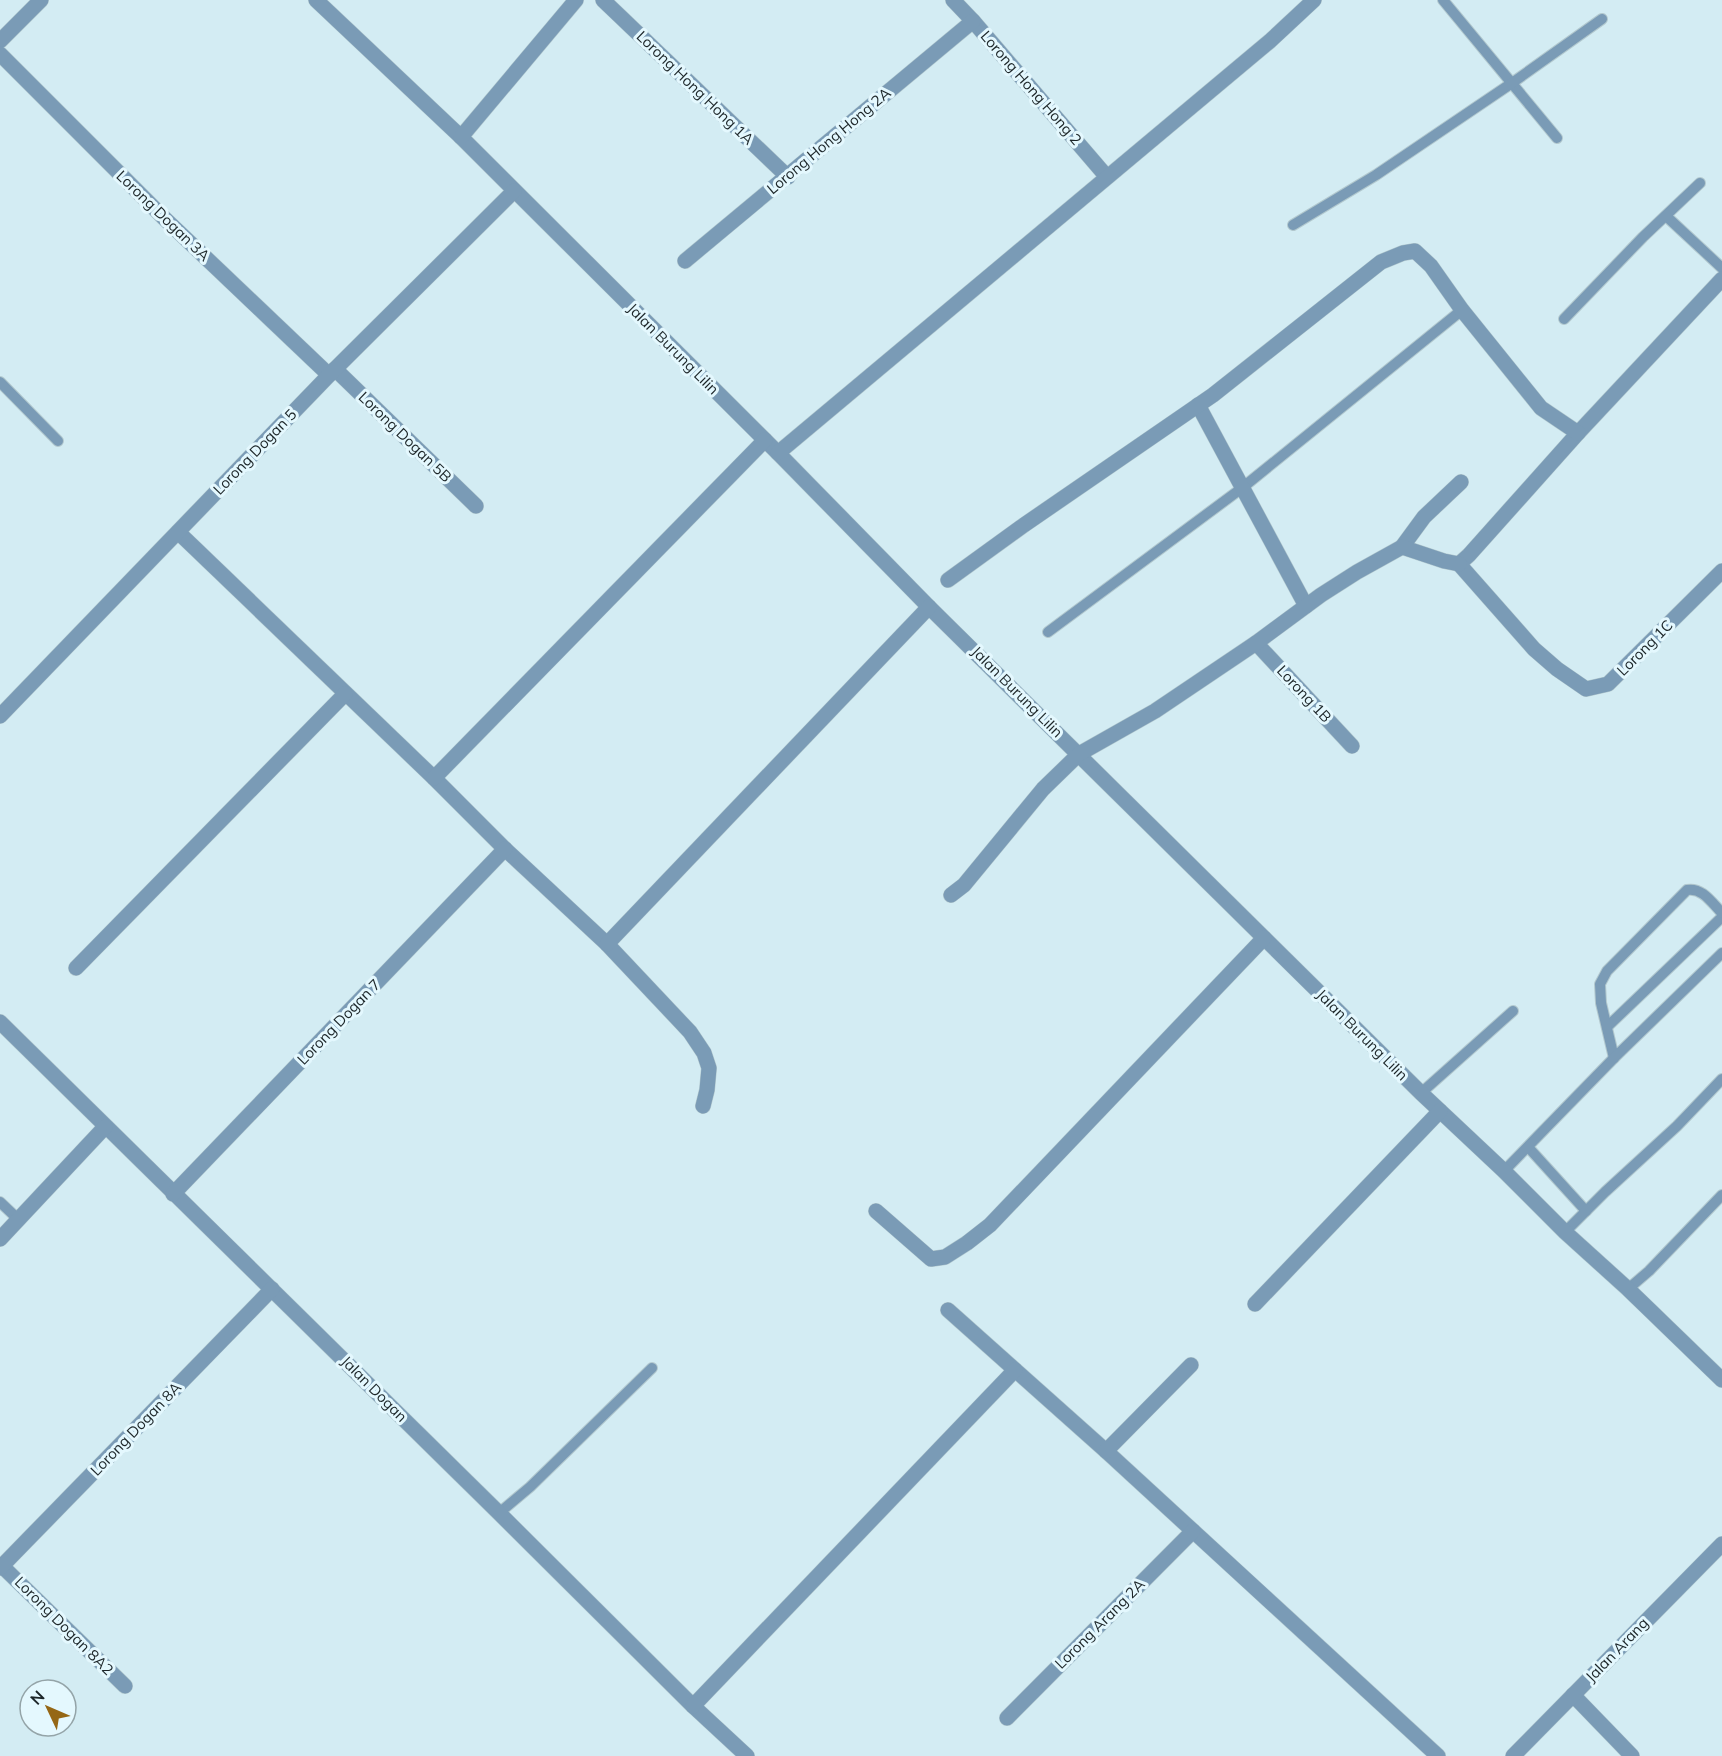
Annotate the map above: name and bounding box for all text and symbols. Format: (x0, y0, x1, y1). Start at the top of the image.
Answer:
street label: Lorong Hong Hong 1A (633, 27, 758, 149)
street label: Lorong Hong Hong 2 (977, 27, 1086, 149)
street label: Lorong Hong Hong 2A (763, 83, 895, 198)
street label: Lorong Dogan 3A (113, 166, 214, 265)
street label: Jalan Burung Lilin (624, 299, 723, 398)
street label: Lorong Dogan 5B (355, 387, 456, 486)
street label: Lorong Dogan 5 (209, 405, 300, 498)
street label: Lorong 1C (1613, 616, 1677, 680)
street label: Jalan Burung Lilin (968, 642, 1067, 741)
street label: Lorong 1B (1273, 661, 1336, 726)
street label: Lorong Dogan 7 (293, 975, 384, 1068)
street label: Jalan Burung Lilin (1313, 985, 1412, 1084)
street label: Jalan Dogan (337, 1352, 411, 1426)
street label: Lorong Dogan 8A (86, 1378, 185, 1479)
street label: Lorong Dogan 8A2 (11, 1572, 118, 1679)
street label: Lorong Arang 2A (1051, 1575, 1149, 1673)
street label: Jalan Arang (1581, 1613, 1652, 1686)
north arrow (18, 1678, 78, 1738)
text: N (26, 1686, 49, 1709)

